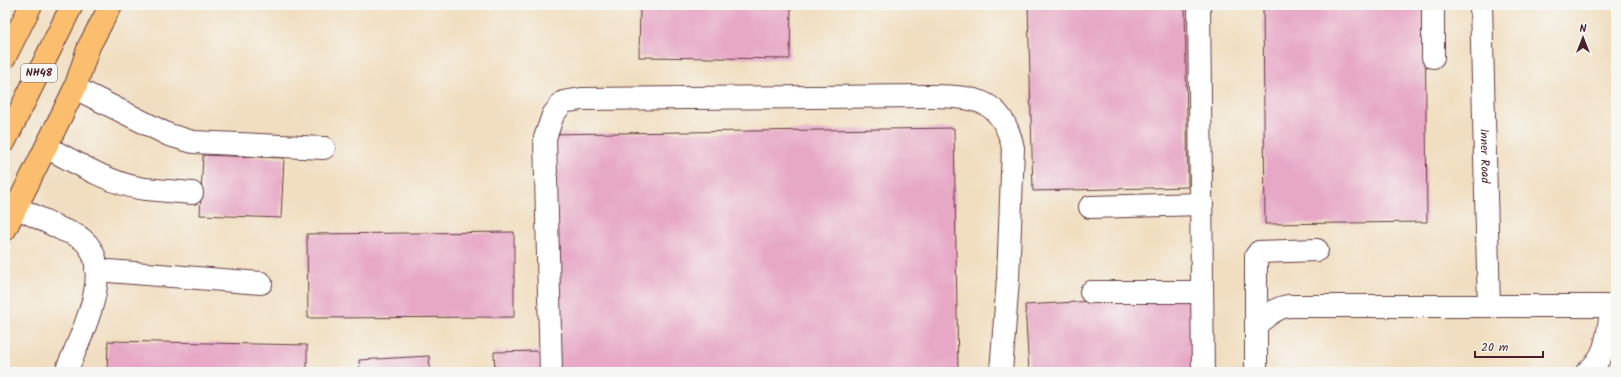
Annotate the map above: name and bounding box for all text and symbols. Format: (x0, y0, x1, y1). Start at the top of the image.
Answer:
north arrow (1563, 18, 1603, 58)
text: N (1580, 20, 1587, 38)
road number: NH48 (21, 64, 57, 82)
street label: Inner Road (1475, 128, 1495, 185)
scale bar (1475, 333, 1543, 359)
text: 20 m (1481, 338, 1509, 357)

